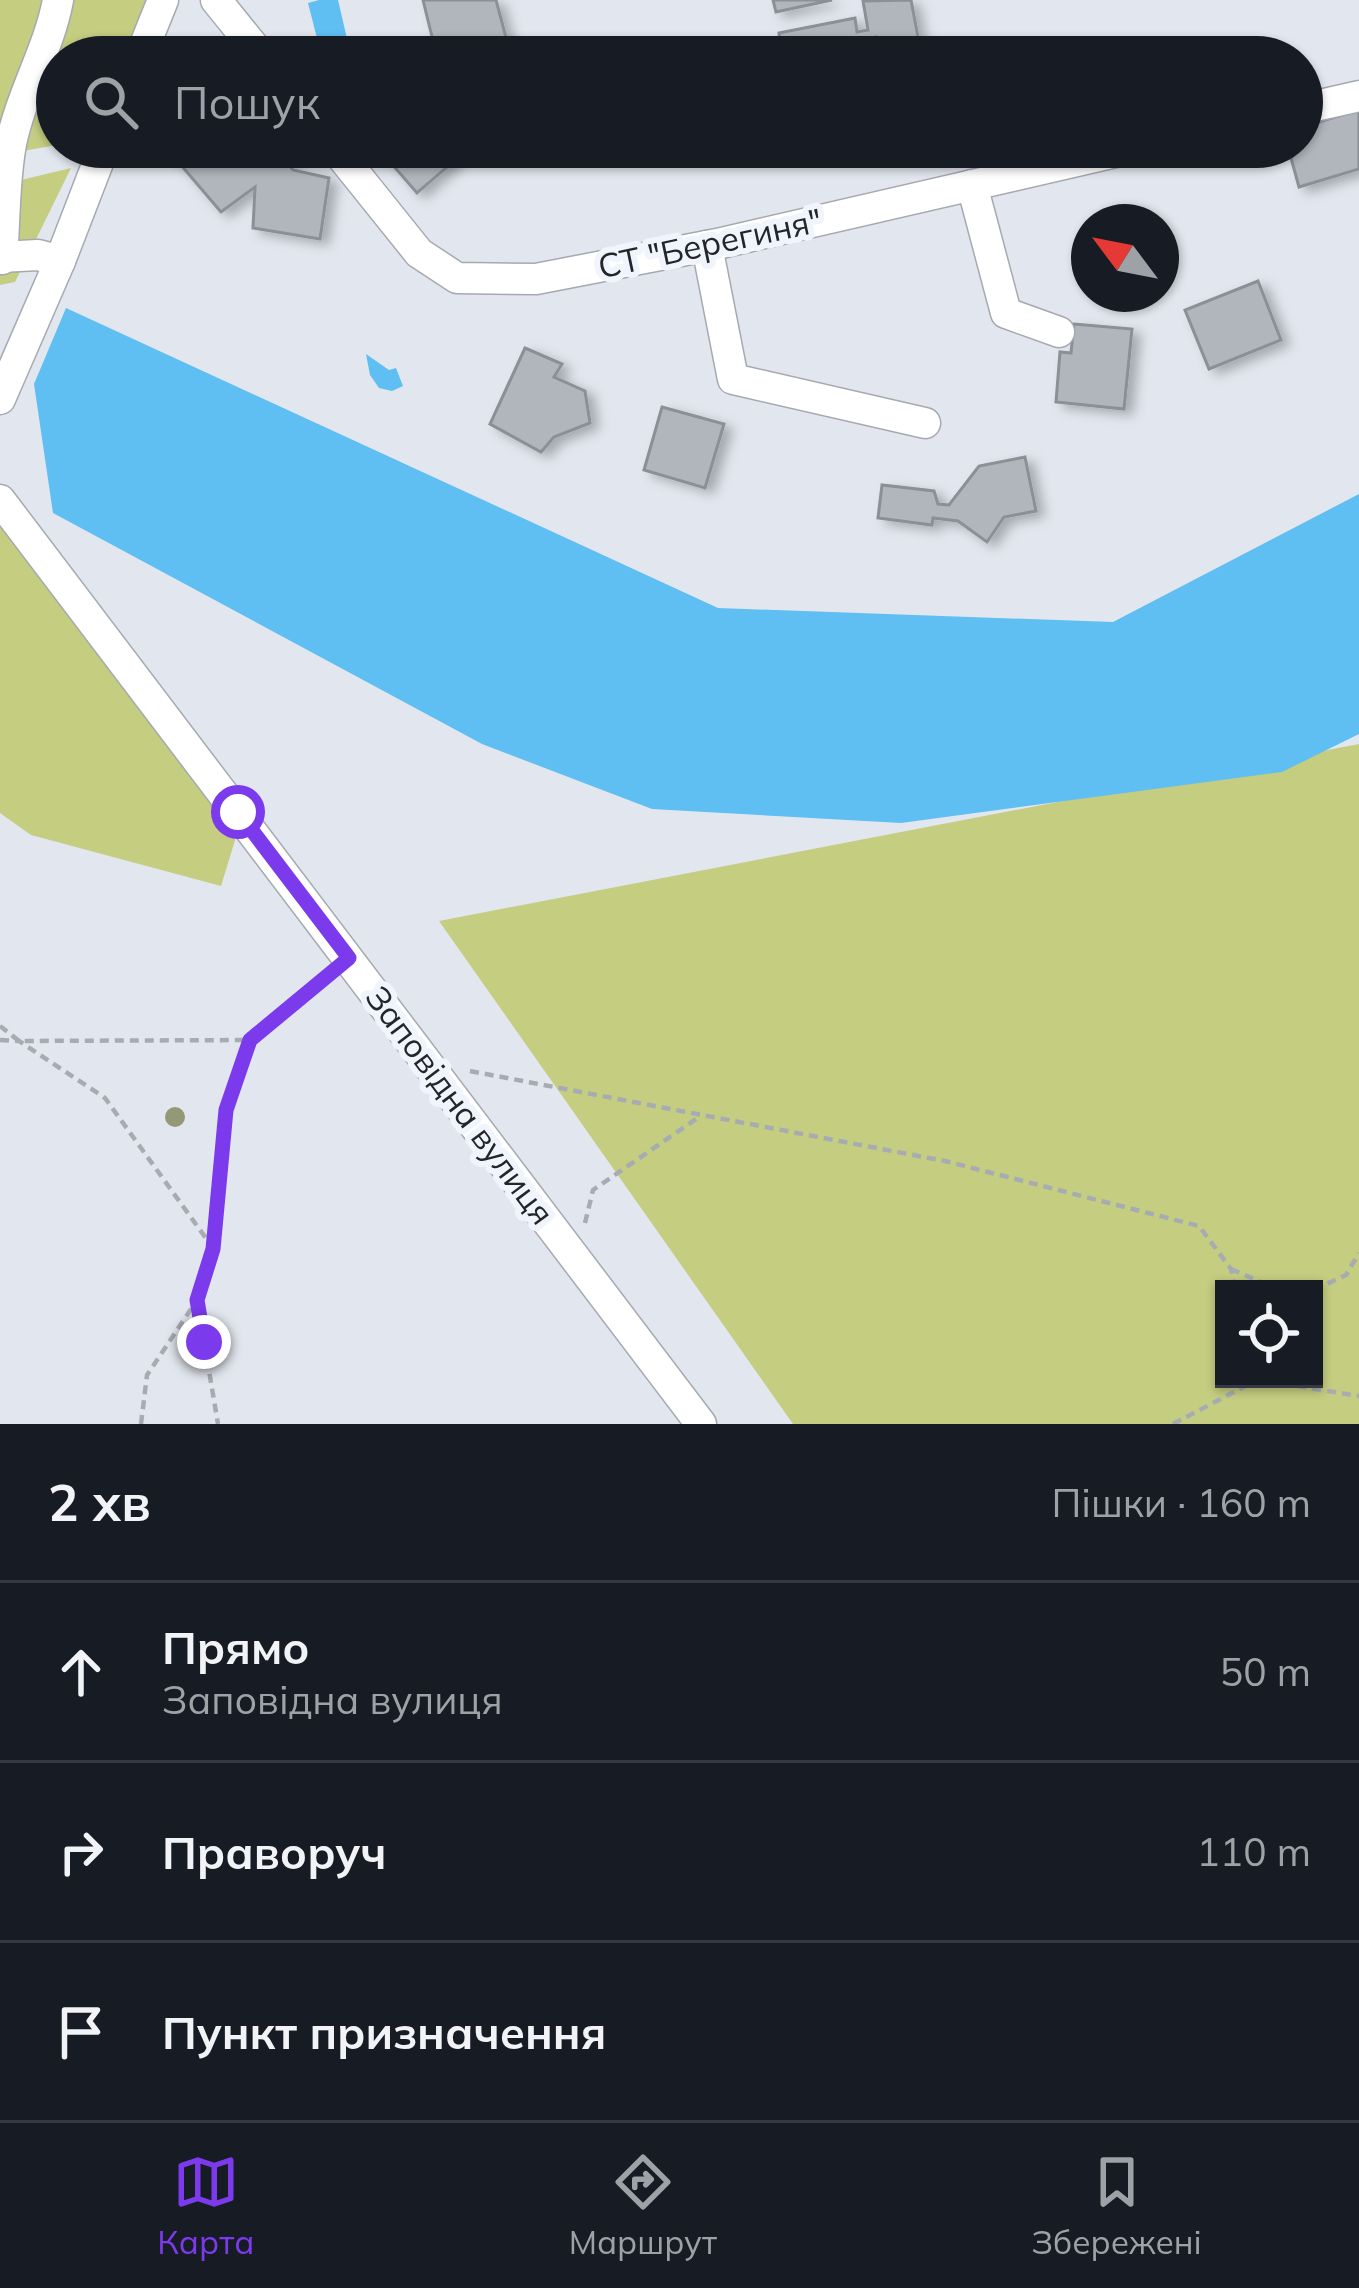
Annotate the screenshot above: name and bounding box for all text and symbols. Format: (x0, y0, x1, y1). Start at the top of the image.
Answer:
search box (36, 36, 1323, 168)
icon: search (78, 69, 144, 135)
text: Пошук (174, 74, 320, 130)
street label: СТ "Берегиня" (594, 199, 826, 286)
north arrow (1071, 204, 1179, 312)
route start (211, 785, 265, 839)
street label: Заповідна вулиця (357, 977, 563, 1232)
map controls (1215, 1280, 1323, 1388)
button: locate (1215, 1280, 1323, 1388)
route end (177, 1315, 231, 1369)
text: 2 хв (48, 1470, 151, 1534)
text: Пішки · 160 m (1051, 1478, 1311, 1527)
text: Прямо (162, 1619, 310, 1675)
icon: ahead (48, 1639, 114, 1705)
text: 50 m (1220, 1647, 1311, 1696)
text: Заповідна вулиця (162, 1675, 503, 1724)
icon: right (48, 1819, 114, 1885)
text: Праворуч (162, 1824, 387, 1880)
text: 110 m (1196, 1827, 1311, 1876)
icon: arrive (48, 1999, 114, 2065)
text: Пункт призначення (162, 2004, 606, 2060)
tab: Карта (157, 2149, 254, 2262)
tab: Маршрут (569, 2149, 717, 2262)
tab: Збережені (1031, 2149, 1202, 2262)

